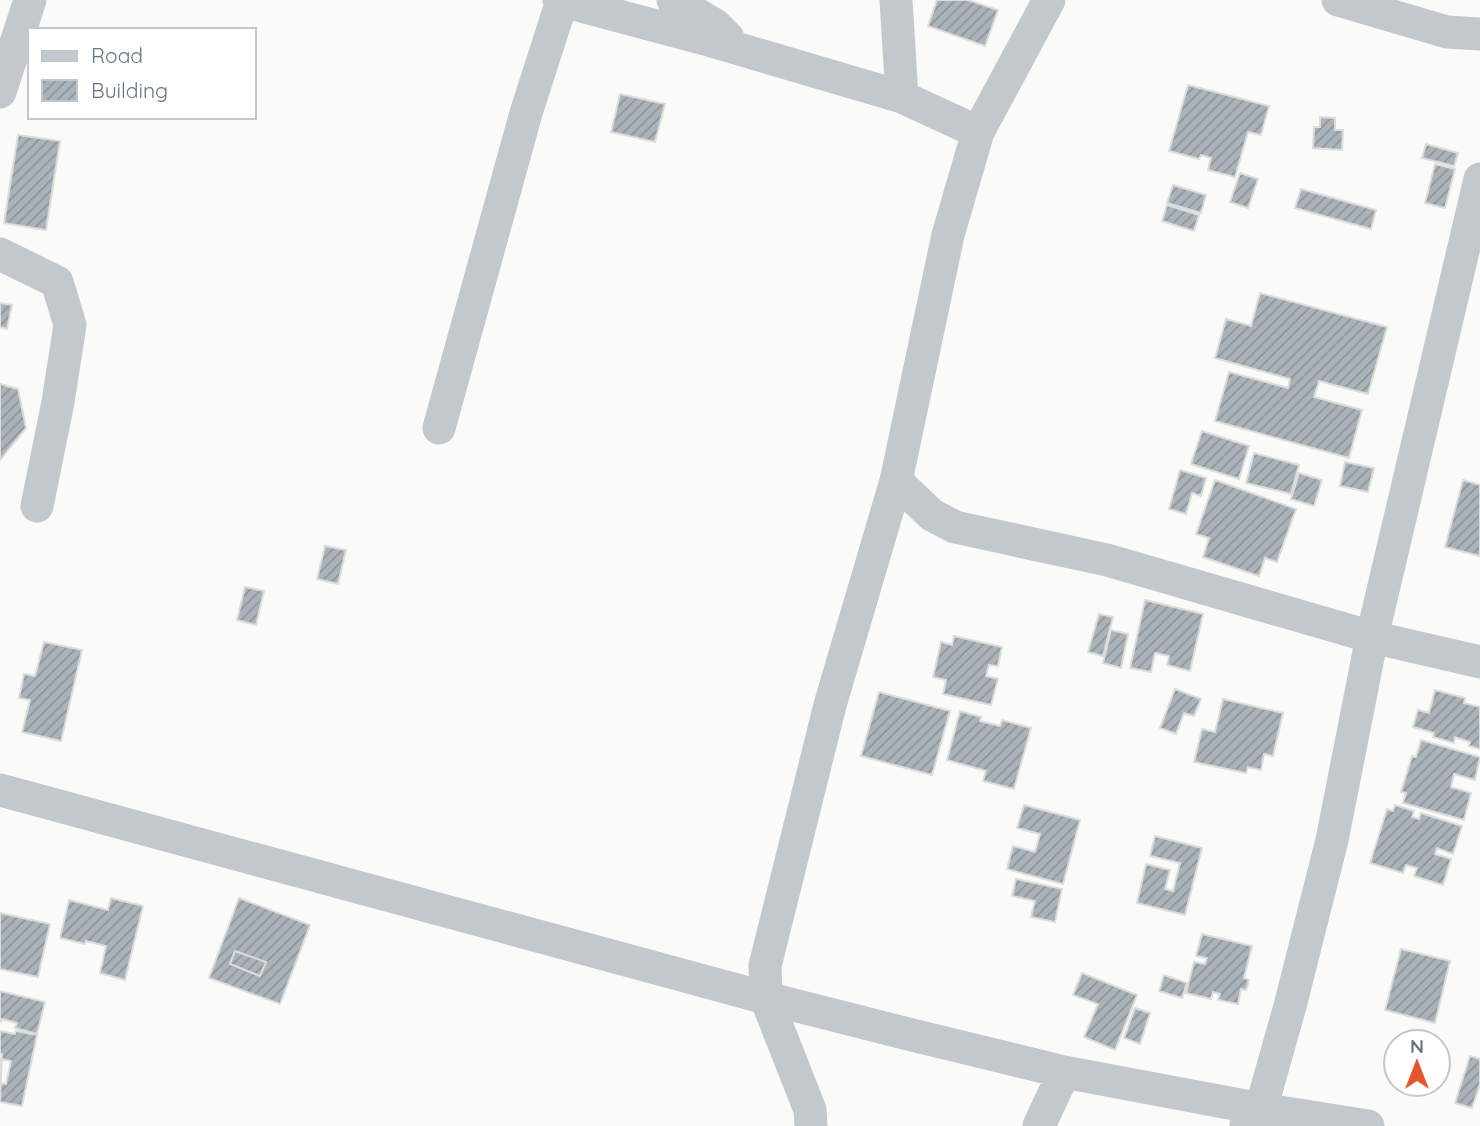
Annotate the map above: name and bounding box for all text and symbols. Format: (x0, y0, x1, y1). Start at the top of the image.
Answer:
legend (28, 28, 256, 119)
text: Road (91, 42, 143, 68)
text: Building (91, 77, 168, 103)
north arrow (1382, 1028, 1452, 1098)
text: N (1410, 1034, 1424, 1058)

